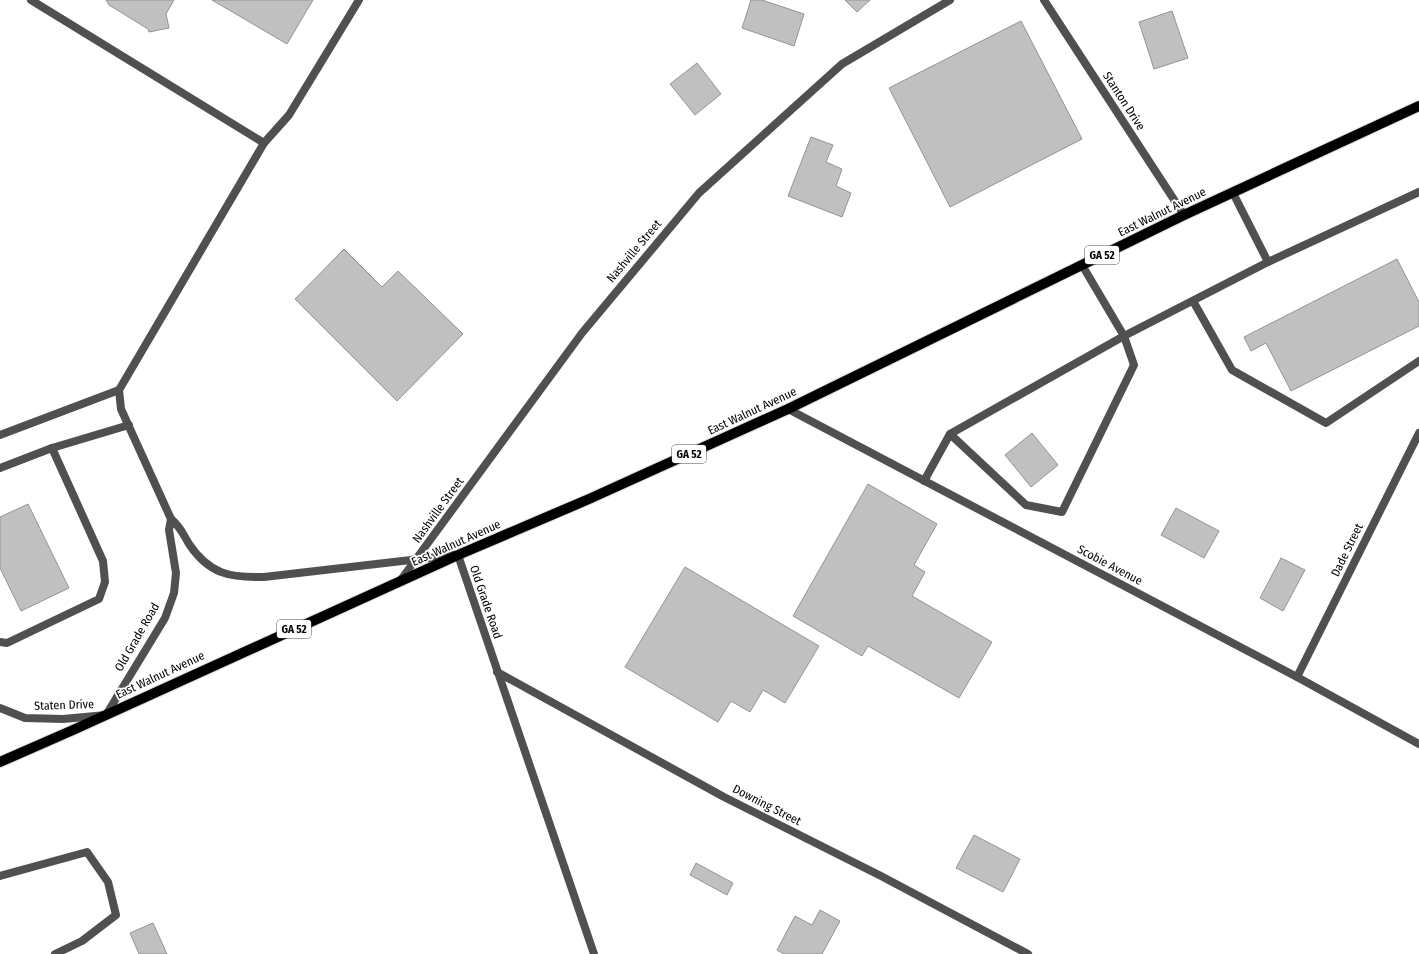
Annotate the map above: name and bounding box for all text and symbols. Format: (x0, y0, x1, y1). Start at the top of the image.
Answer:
street label: Stanton Drive (1100, 69, 1148, 133)
street label: East Walnut Avenue (1116, 185, 1208, 239)
street label: Nashville Street (604, 217, 664, 285)
road number: GA 52 (1085, 246, 1119, 264)
street label: East Walnut Avenue (705, 384, 799, 438)
road number: GA 52 (672, 445, 706, 463)
street label: Nashville Street (410, 475, 466, 545)
street label: East Walnut Avenue (409, 517, 503, 569)
street label: Dade Street (1328, 521, 1366, 579)
street label: Scobie Avenue (1075, 542, 1145, 588)
street label: Old Grade Road (467, 564, 505, 640)
street label: Old Grade Road (112, 600, 162, 674)
road number: GA 52 (277, 620, 311, 638)
street label: East Walnut Avenue (113, 648, 207, 702)
street label: Staten Drive (34, 697, 94, 713)
street label: Downing Street (730, 782, 804, 828)

